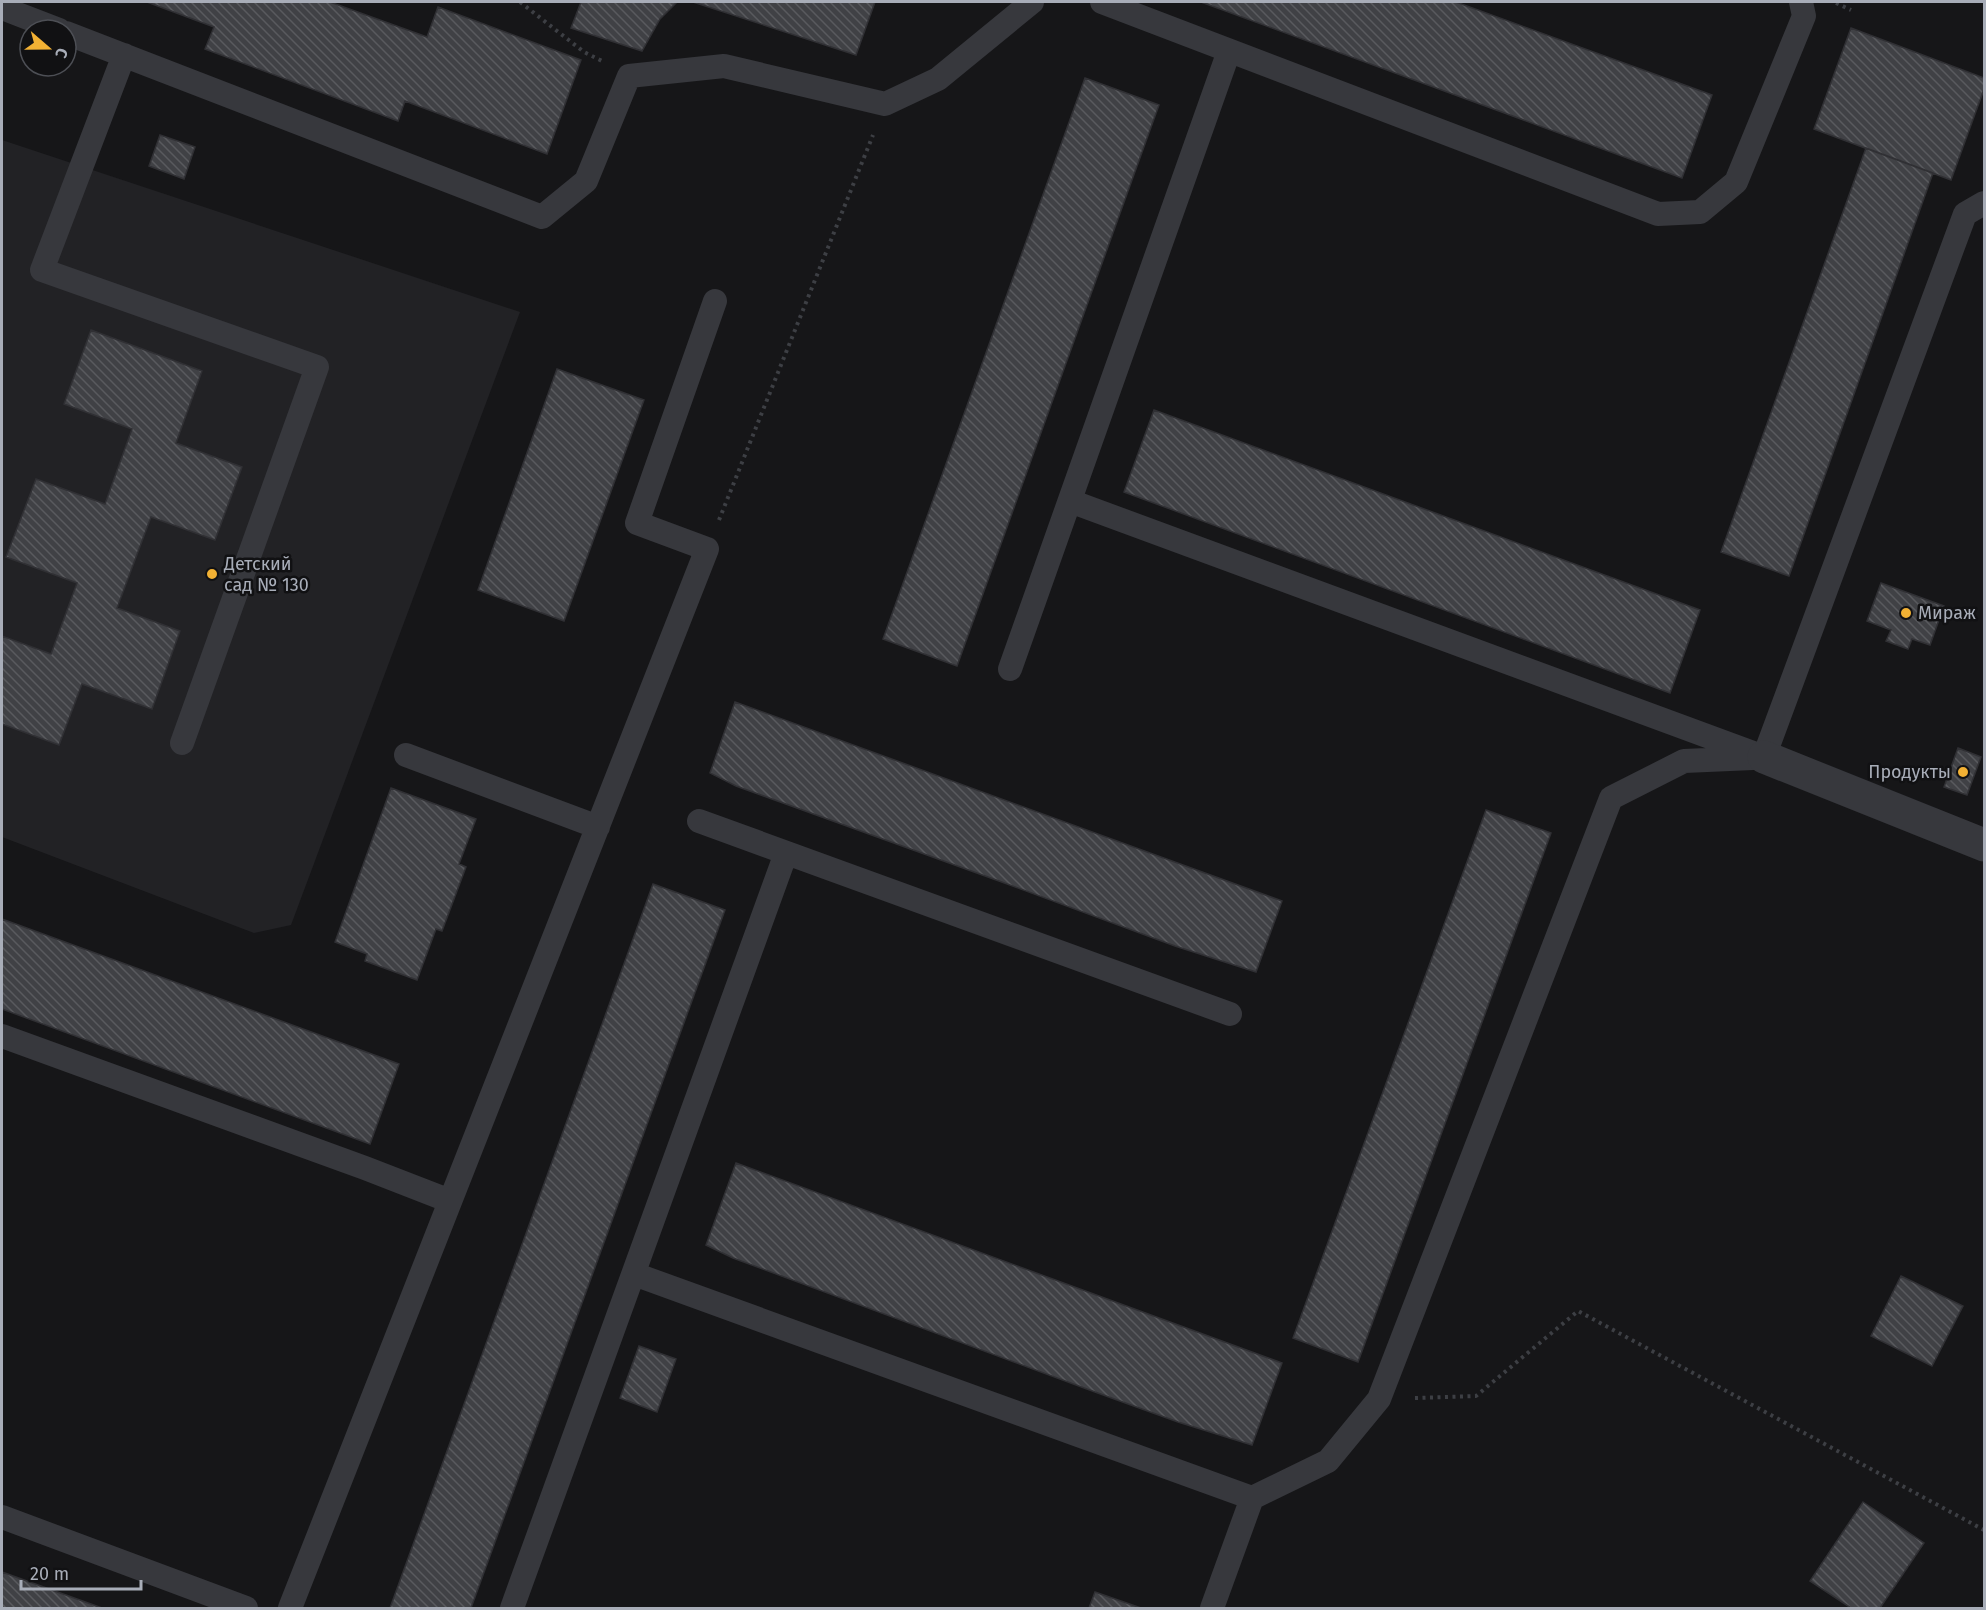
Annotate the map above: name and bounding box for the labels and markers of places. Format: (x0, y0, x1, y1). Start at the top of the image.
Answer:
place label: Детский сад № 130 (223, 553, 309, 596)
marker: Детский сад № 130 (205, 567, 219, 581)
place label: Мираж (1918, 602, 1976, 624)
marker: Мираж (1899, 606, 1913, 620)
place label: Продукты (1868, 761, 1951, 783)
marker: Продукты (1956, 765, 1970, 779)

